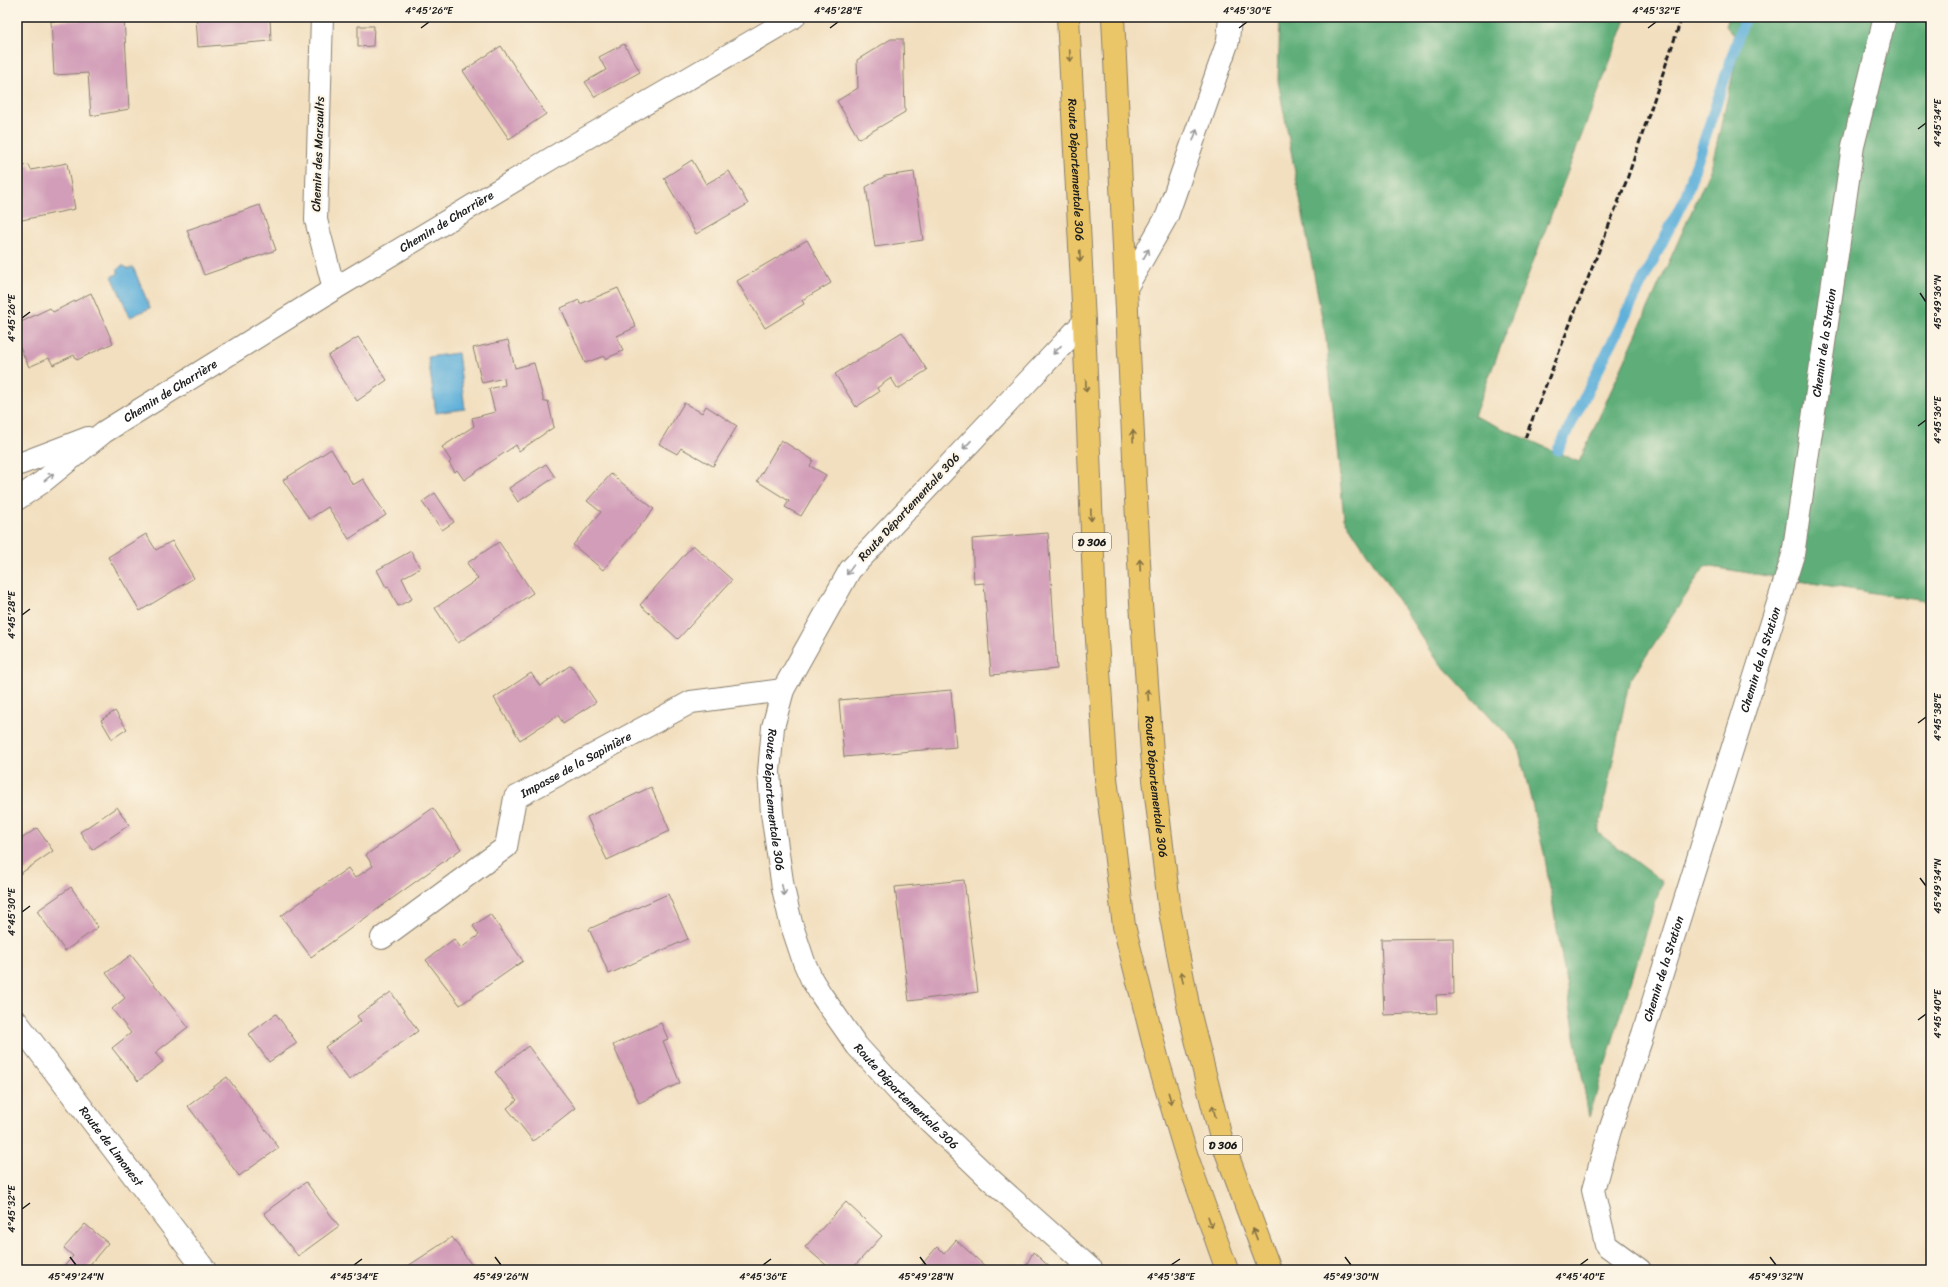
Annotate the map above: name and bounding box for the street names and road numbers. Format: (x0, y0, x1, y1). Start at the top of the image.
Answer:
street label: Chemin des Marsaults (305, 96, 331, 212)
street label: Route Départementale 306 (1061, 98, 1091, 242)
street label: Chemin de Charrière (395, 184, 498, 258)
street label: Chemin de la Station (1805, 286, 1843, 399)
street label: Chemin de Charrière (119, 353, 222, 428)
street label: Route Départementale 306 (852, 447, 966, 567)
road number: D 306 (1073, 533, 1111, 551)
street label: Chemin de la Station (1733, 603, 1787, 715)
street label: Route Départementale 306 (1138, 715, 1174, 859)
street label: Impasse de la Sapinière (515, 725, 636, 805)
street label: Route Départementale 306 (758, 728, 791, 872)
street label: Chemin de la Station (1637, 913, 1690, 1024)
street label: Route Départementale 306 (848, 1038, 964, 1155)
street label: Route de Limonest (73, 1101, 150, 1192)
road number: D 306 (1204, 1136, 1242, 1154)

